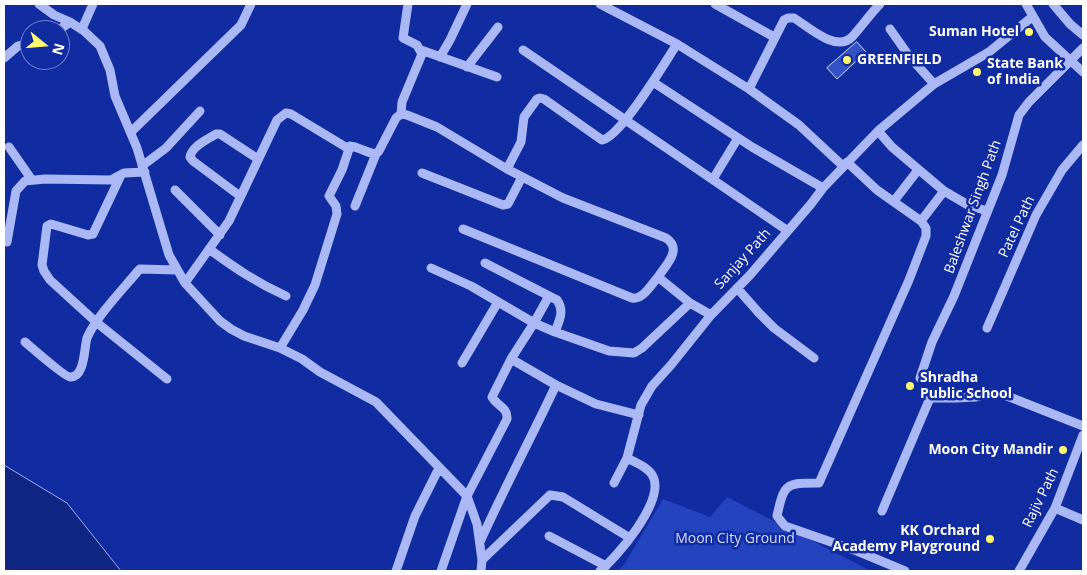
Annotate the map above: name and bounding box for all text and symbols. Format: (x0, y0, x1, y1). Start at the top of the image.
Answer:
north arrow (20, 20, 70, 70)
place label: Suman Hotel (929, 24, 1019, 40)
marker: Suman Hotel (1023, 26, 1035, 38)
text: N (48, 41, 70, 57)
place label: GREENFIELD (857, 52, 942, 68)
marker: GREENFIELD (841, 54, 853, 66)
place label: State Bank of India (987, 56, 1063, 88)
marker: State Bank of India (971, 66, 983, 78)
street label: Baleshwar Singh Path (941, 138, 1005, 276)
street label: Patel Path (995, 194, 1039, 260)
street label: Sanjay Path (711, 225, 775, 293)
place label: Shradha Public School (920, 370, 1012, 402)
marker: Shradha Public School (904, 380, 916, 392)
place label: Moon City Mandir (928, 442, 1053, 458)
marker: Moon City Mandir (1057, 444, 1069, 456)
street label: Rajiv Path (1019, 466, 1063, 530)
place label: KK Orchard Academy Playground (833, 523, 980, 556)
park label: Moon City Ground (675, 531, 795, 547)
marker: KK Orchard Academy Playground (984, 533, 996, 545)

